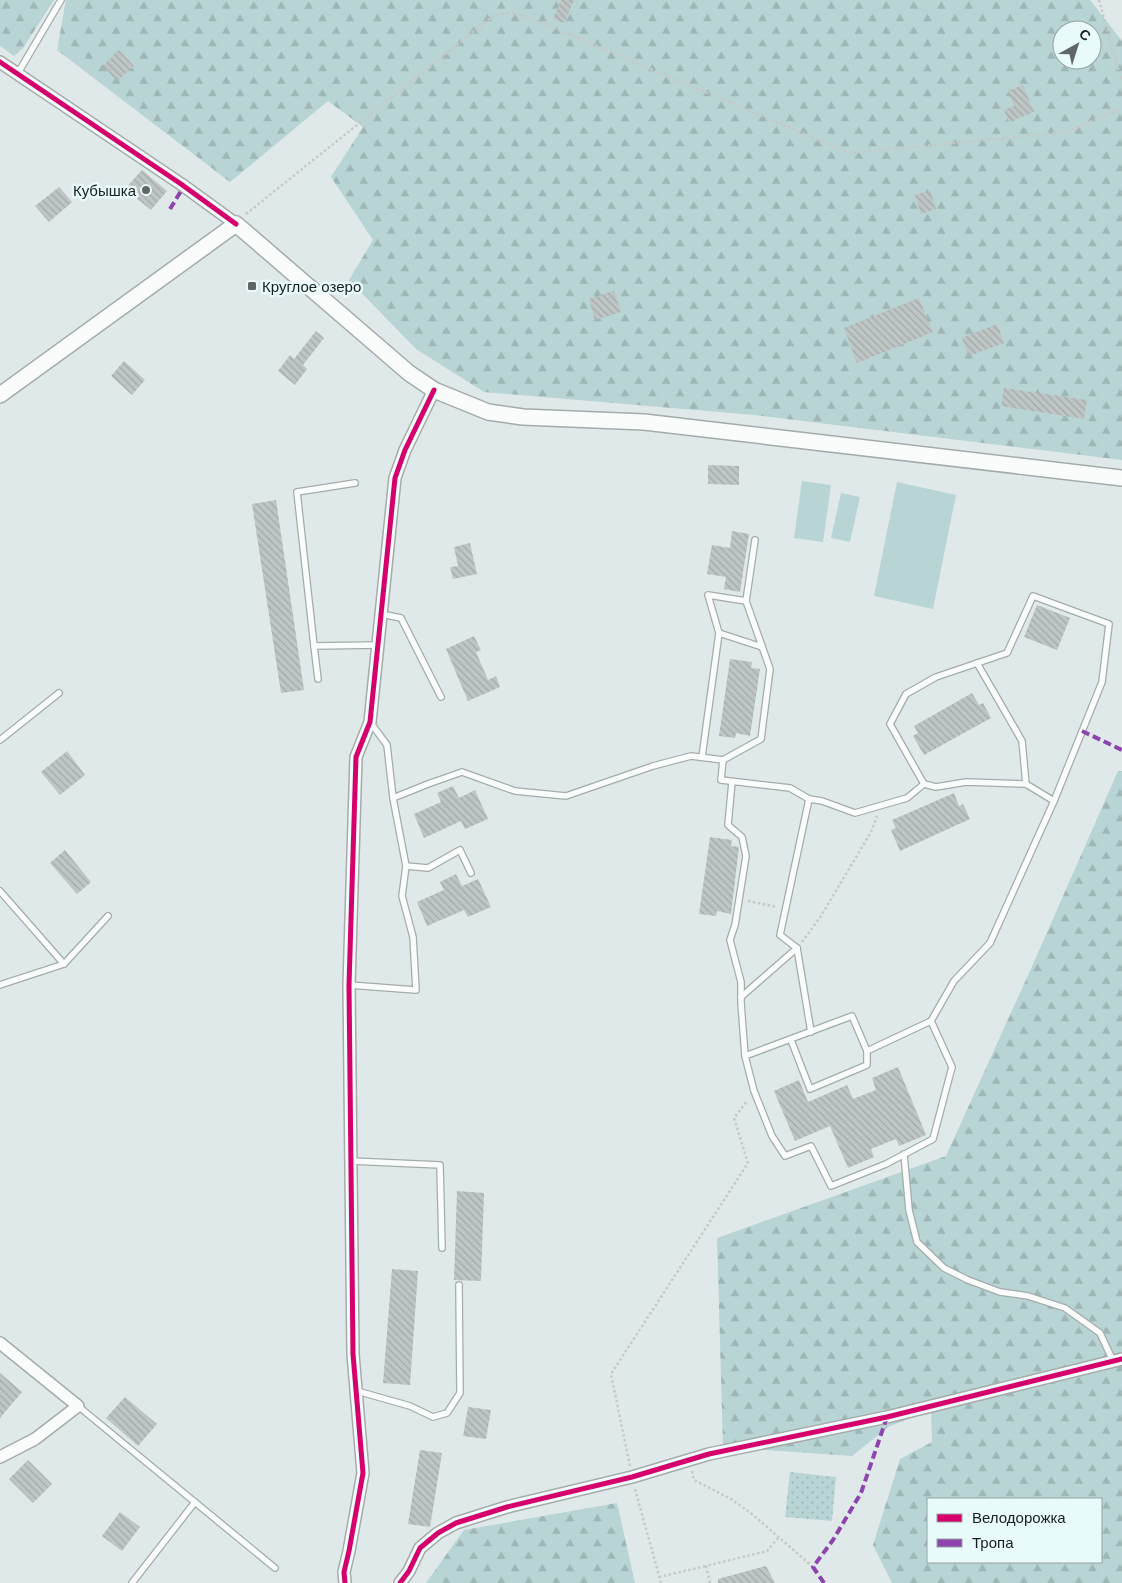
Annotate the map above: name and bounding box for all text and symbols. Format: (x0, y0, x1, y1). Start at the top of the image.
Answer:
north arrow (1052, 20, 1102, 70)
text: С (1076, 25, 1094, 44)
place label: Кубышка (73, 182, 137, 199)
marker: Кубышка (140, 184, 152, 196)
place label: Круглое озеро (262, 278, 361, 295)
marker: Круглое озеро (246, 280, 258, 292)
legend (927, 1498, 1102, 1563)
text: Велодорожка (972, 1509, 1066, 1526)
text: Тропа (972, 1534, 1014, 1551)

